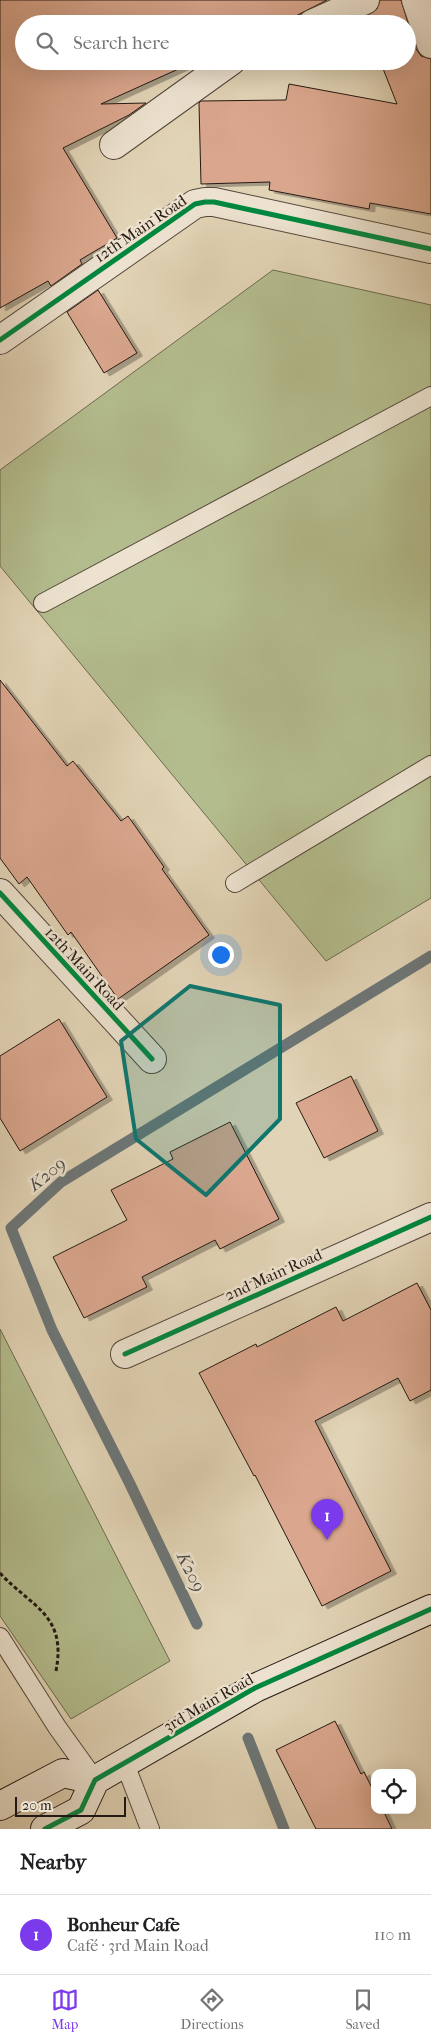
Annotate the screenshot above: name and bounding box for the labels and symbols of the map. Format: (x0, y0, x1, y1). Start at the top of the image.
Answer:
street label: 12th Main Road (91, 190, 190, 266)
street label: 12th Main Road (41, 923, 128, 1014)
your location (208, 942, 234, 968)
water label: K209 (23, 1153, 70, 1197)
street label: 2nd Main Road (222, 1244, 325, 1304)
pin: 1 (311, 1499, 343, 1540)
water label: K209 (171, 1547, 209, 1596)
street label: 3rd Main Road (160, 1669, 257, 1736)
scale bar (15, 1794, 126, 1817)

